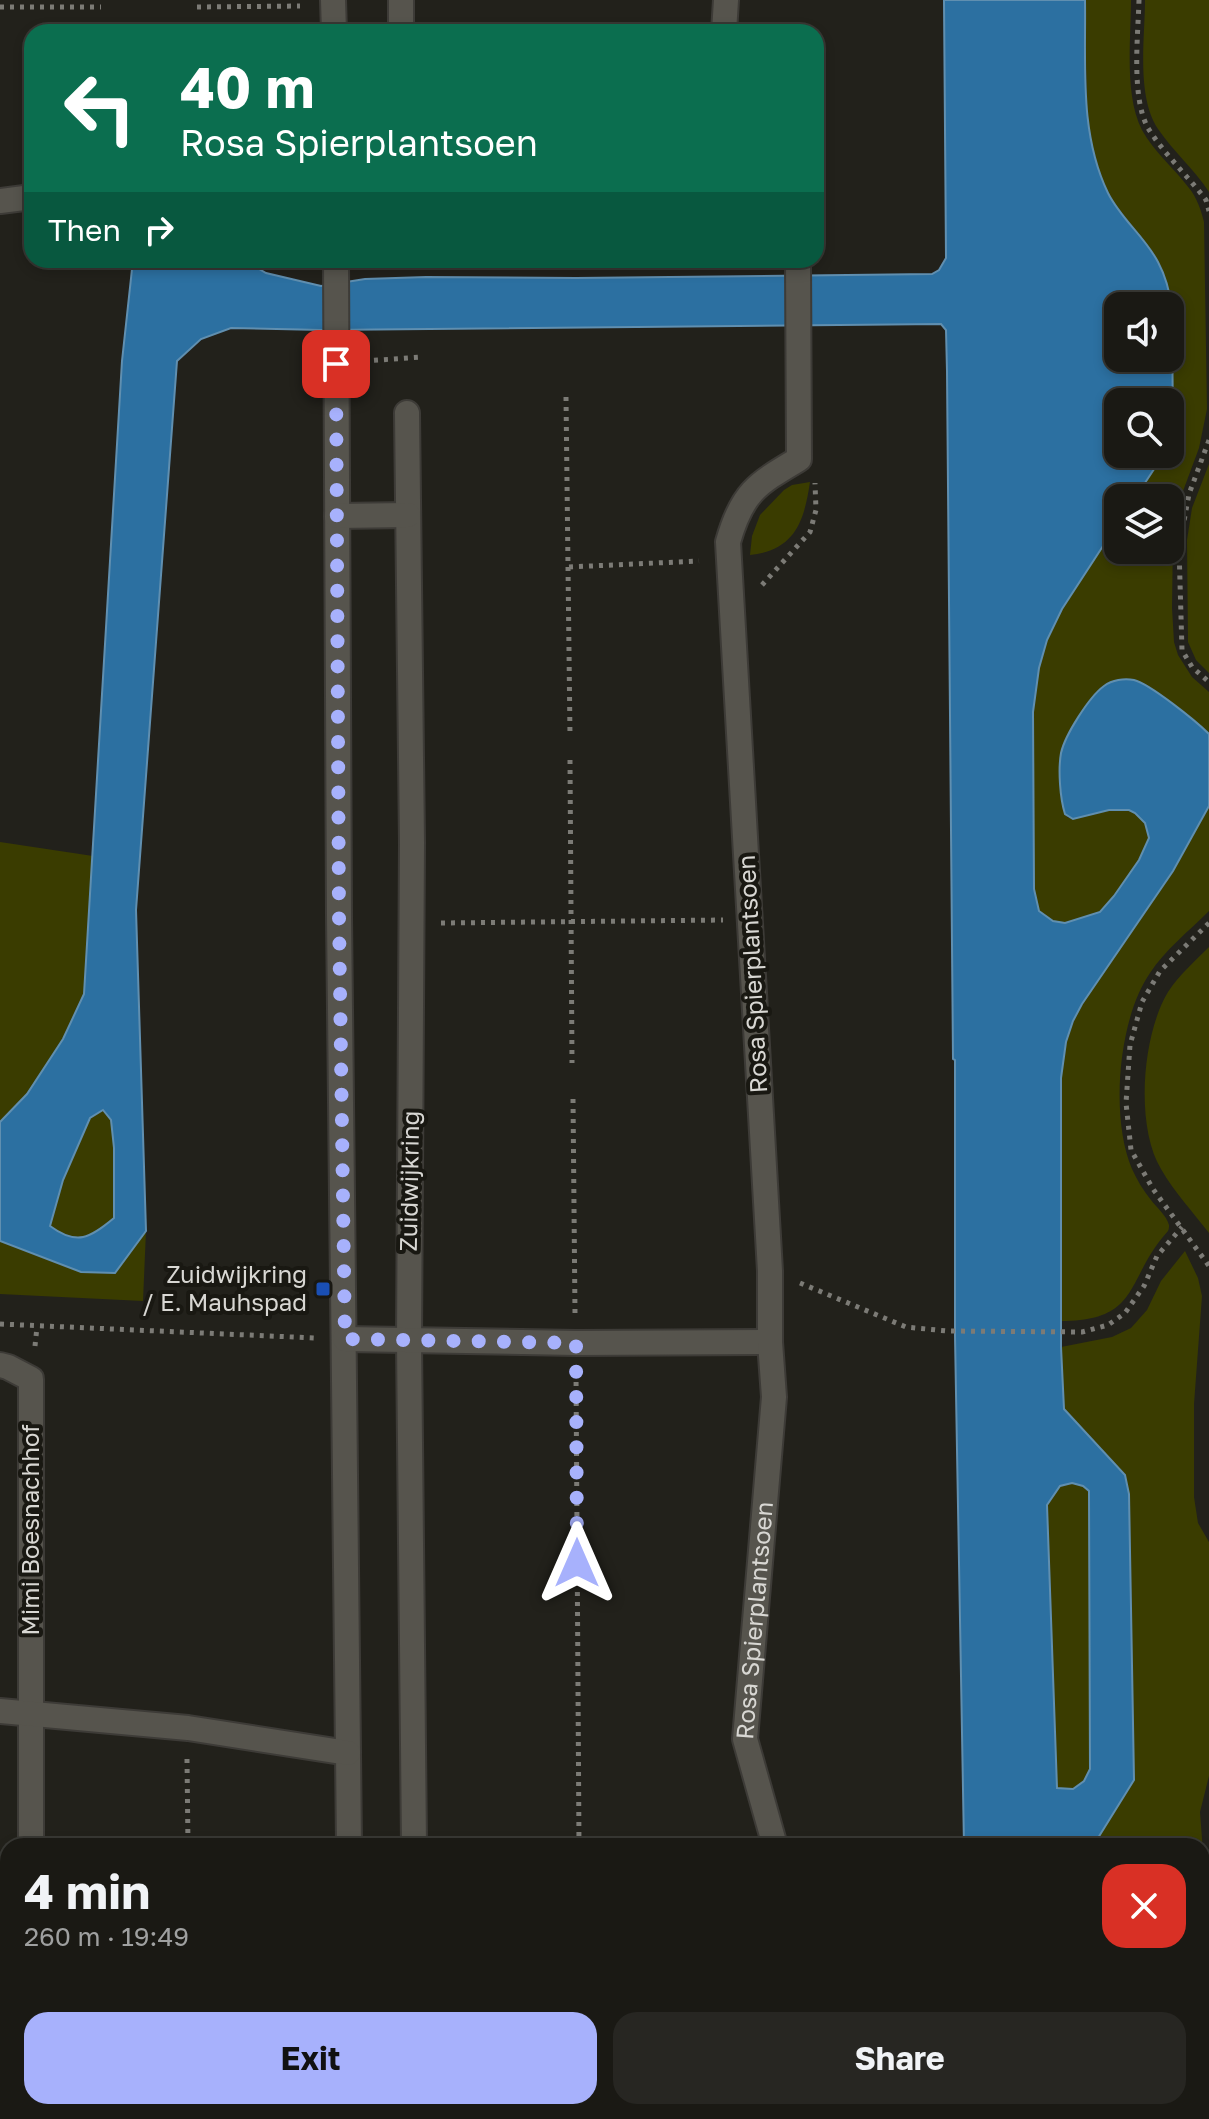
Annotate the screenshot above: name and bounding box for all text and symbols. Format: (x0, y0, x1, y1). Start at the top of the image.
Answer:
text: 40 m (180, 53, 314, 120)
icon: left (48, 56, 152, 160)
text: Rosa Spierplantsoen (180, 121, 538, 164)
icon: right (137, 208, 181, 252)
text: Then (48, 212, 121, 248)
map controls (1104, 292, 1184, 564)
button: sound (1104, 292, 1184, 372)
pin (302, 330, 370, 398)
icon: arrive (314, 342, 358, 386)
button: search (1104, 388, 1184, 468)
button: layers (1104, 484, 1184, 564)
street label: Rosa Spierplantsoen (731, 854, 772, 1094)
street label: Zuidwijkring (393, 1110, 424, 1252)
place label: Zuidwijkring / E. Mauhspad (142, 1259, 307, 1316)
marker: Zuidwijkring / E. Mauhspad (314, 1280, 332, 1298)
street label: Mimi Boesnachhof (15, 1424, 44, 1636)
street label: Rosa Spierplantsoen (729, 1500, 778, 1741)
position arrow (535, 1521, 619, 1605)
text: 4 min (24, 1862, 150, 1920)
button: close (1102, 1864, 1186, 1948)
text: 260 m · 19:49 (24, 1921, 189, 1952)
button: Exit (24, 2012, 597, 2104)
button: Share (613, 2012, 1186, 2104)

